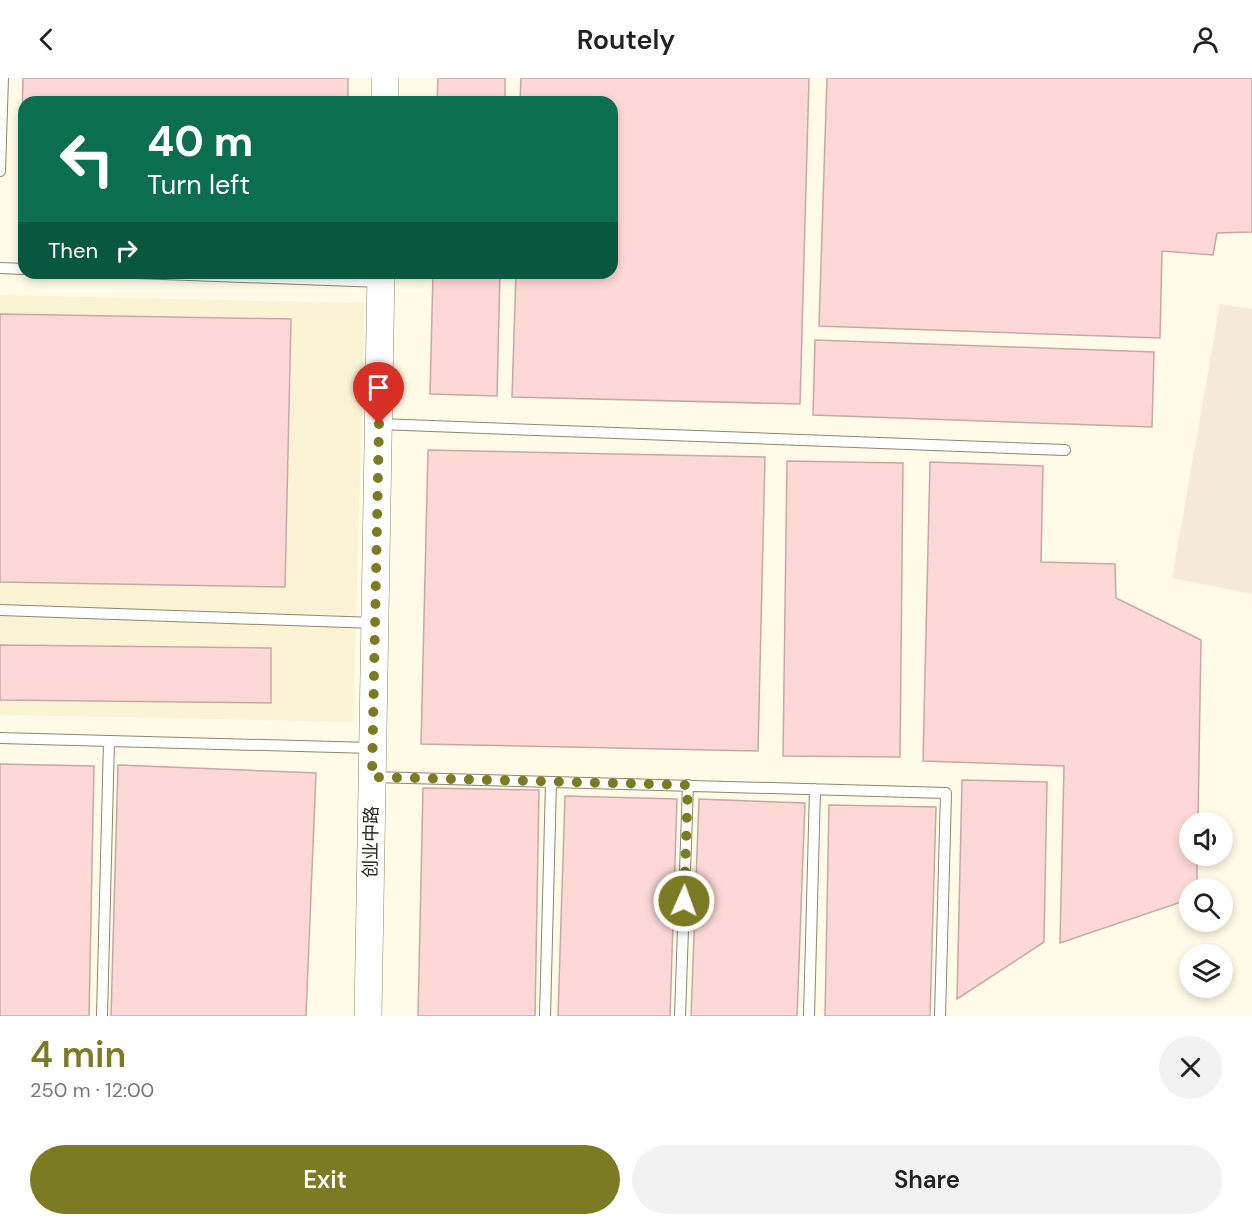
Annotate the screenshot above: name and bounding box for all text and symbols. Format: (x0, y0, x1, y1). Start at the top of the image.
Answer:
text: Routely (577, 22, 675, 57)
icon: back (30, 23, 63, 56)
icon: person (1189, 23, 1222, 56)
text: 40 m (147, 114, 253, 169)
icon: left (48, 120, 126, 198)
text: Turn left (147, 167, 250, 202)
icon: right (110, 234, 143, 267)
text: Then (48, 236, 98, 265)
pin (353, 362, 404, 424)
icon: arrive (362, 371, 395, 404)
street label: 创业中路 (358, 806, 384, 878)
map controls (1179, 812, 1233, 998)
button: sound (1179, 812, 1233, 866)
position arrow (652, 869, 716, 933)
button: search (1179, 878, 1233, 932)
button: layers (1179, 944, 1233, 998)
text: 4 min (30, 1031, 126, 1078)
button: close (1159, 1036, 1222, 1099)
text: 250 m · 12:00 (30, 1077, 154, 1103)
button: Exit (30, 1145, 620, 1214)
button: Share (632, 1145, 1222, 1214)

